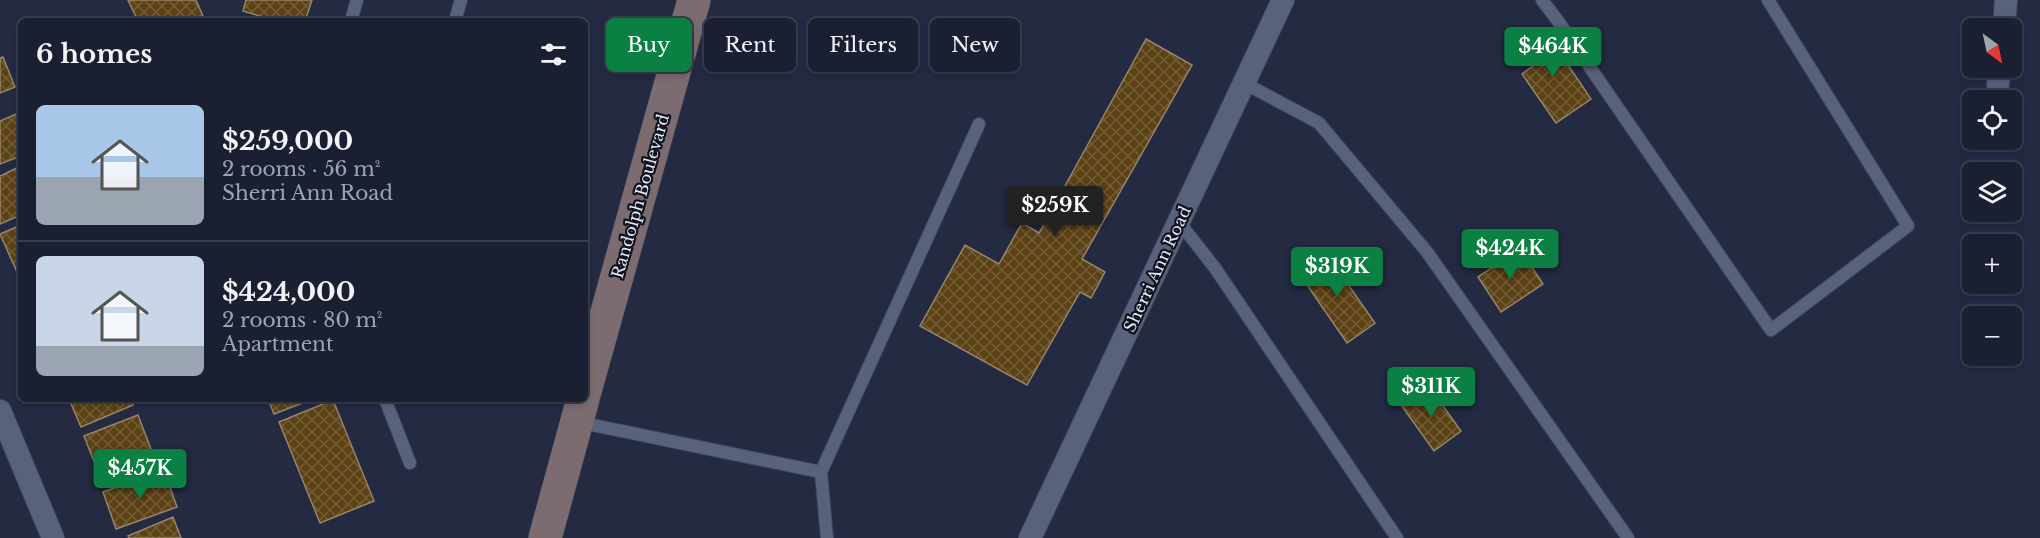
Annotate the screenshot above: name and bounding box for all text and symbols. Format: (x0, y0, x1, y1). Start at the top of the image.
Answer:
chip: Buy (606, 18, 692, 72)
chip: Rent (704, 18, 796, 72)
chip: Filters (808, 18, 918, 72)
chip: New (930, 18, 1020, 72)
north arrow (1962, 18, 2022, 78)
map controls (1962, 18, 2022, 366)
pin: $464K (1511, 27, 1595, 78)
text: $464K (1518, 34, 1588, 58)
text: 6 homes (36, 38, 152, 70)
icon: filters (537, 38, 570, 71)
button: locate (1962, 90, 2022, 150)
street label: Randolph Boulevard (607, 111, 673, 280)
text: $259,000 (222, 125, 353, 157)
icon: home (84, 129, 156, 201)
text: 2 rooms · 56 m² (222, 157, 380, 181)
button: layers (1962, 162, 2022, 222)
text: Sherri Ann Road (222, 181, 393, 205)
pin: $259K (1013, 186, 1097, 237)
text: $259K (1021, 193, 1089, 217)
street label: Sherri Ann Road (1119, 203, 1195, 335)
pin: $424K (1468, 229, 1552, 280)
button: + (1962, 234, 2022, 294)
text: $424K (1476, 236, 1544, 260)
pin: $319K (1295, 247, 1379, 298)
text: $319K (1305, 254, 1369, 278)
text: $424,000 (222, 276, 355, 308)
icon: home (84, 280, 156, 352)
button: − (1962, 306, 2022, 366)
text: 2 rooms · 80 m² (222, 308, 383, 332)
text: Apartment (222, 332, 333, 356)
pin: $311K (1389, 367, 1473, 418)
text: $311K (1401, 374, 1461, 398)
pin: $457K (98, 449, 182, 500)
text: $457K (108, 456, 172, 480)

